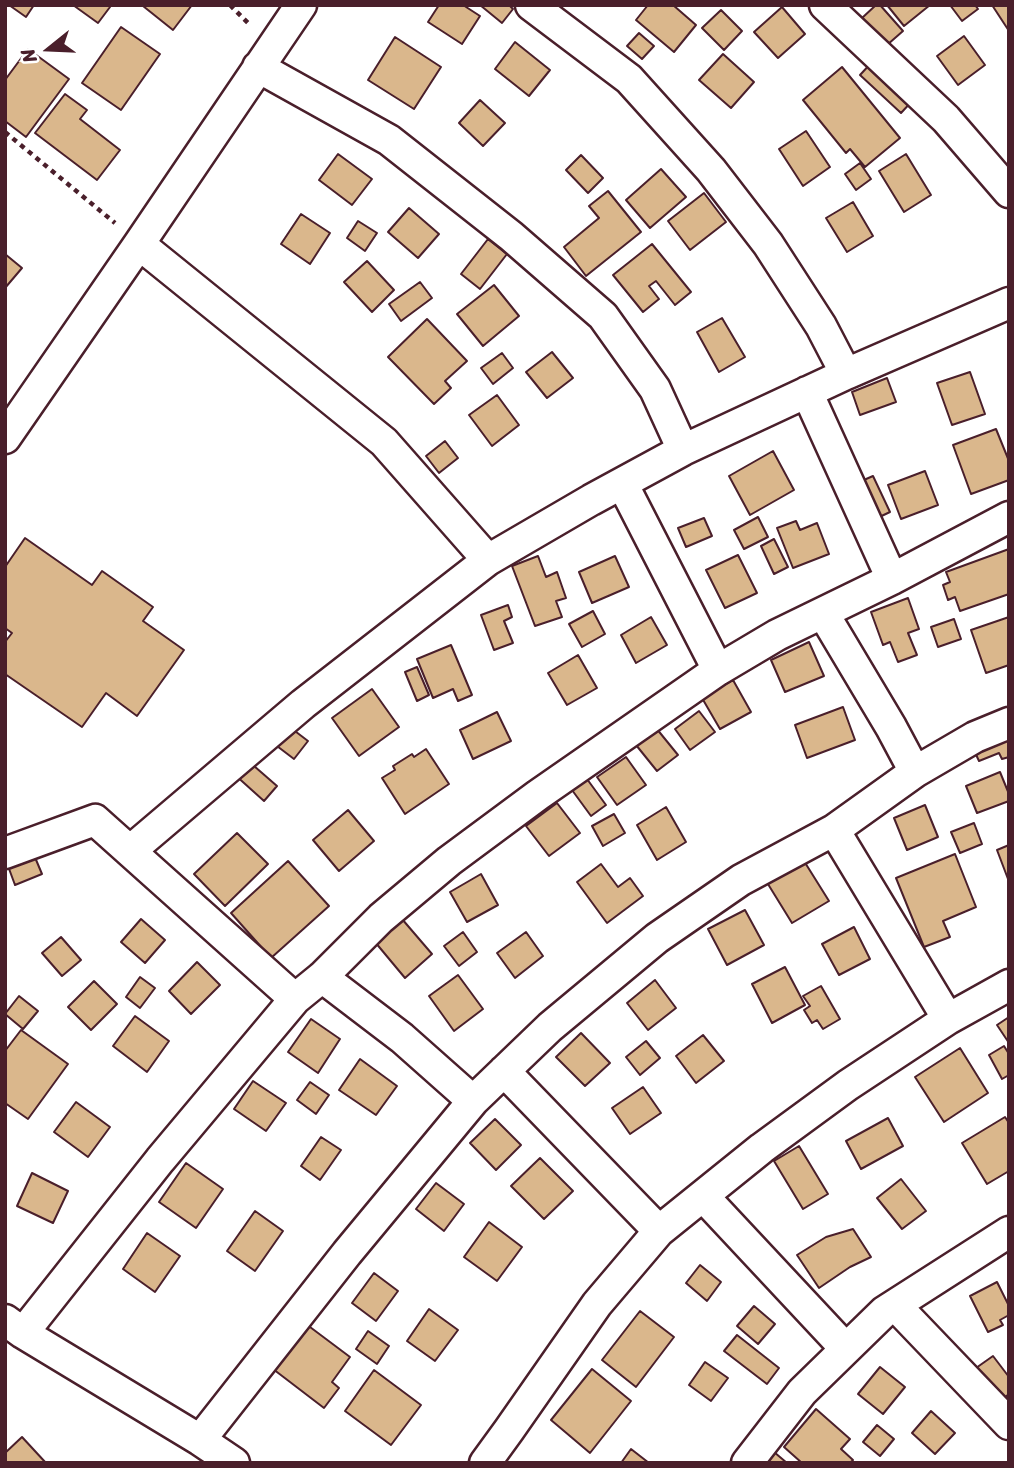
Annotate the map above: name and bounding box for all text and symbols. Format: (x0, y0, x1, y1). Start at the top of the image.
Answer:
north arrow (14, 14, 84, 84)
text: N (11, 44, 46, 67)

